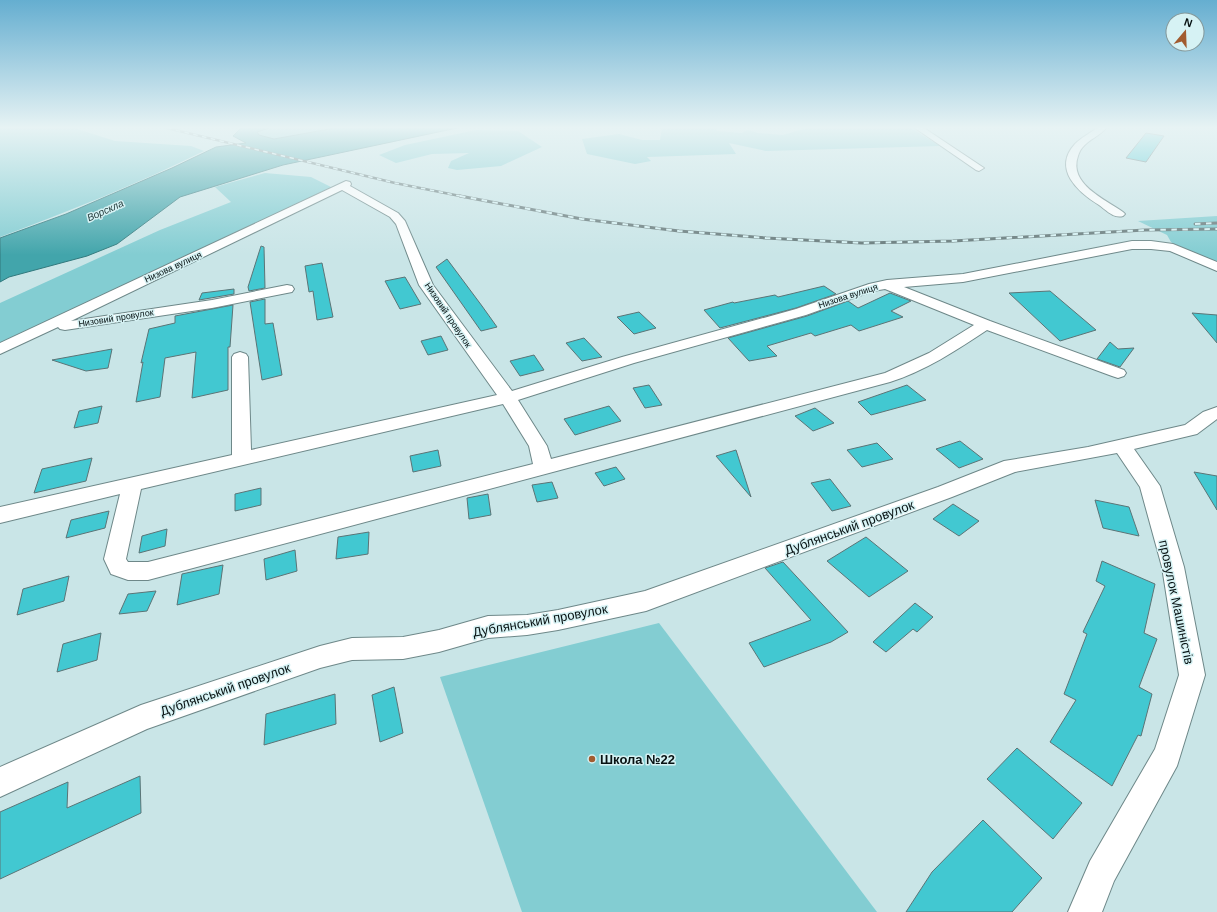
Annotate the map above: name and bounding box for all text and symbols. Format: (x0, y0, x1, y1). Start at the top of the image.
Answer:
north arrow (1165, 12, 1205, 52)
text: N (1183, 16, 1194, 30)
water label: Ворскла (85, 197, 126, 223)
street label: Низова вулиця (143, 249, 203, 285)
street label: Низовий провулок (423, 281, 473, 349)
street label: Низова вулиця (817, 282, 879, 310)
street label: Низовий провулок (78, 307, 154, 329)
street label: Дублянський провулок (782, 497, 916, 558)
street label: провулок Машиністів (1156, 539, 1197, 666)
street label: Дублянський провулок (472, 601, 609, 640)
street label: Дублянський провулок (158, 660, 292, 719)
place label: Школа №22 (600, 752, 675, 767)
marker: Школа №22 (587, 754, 597, 764)

